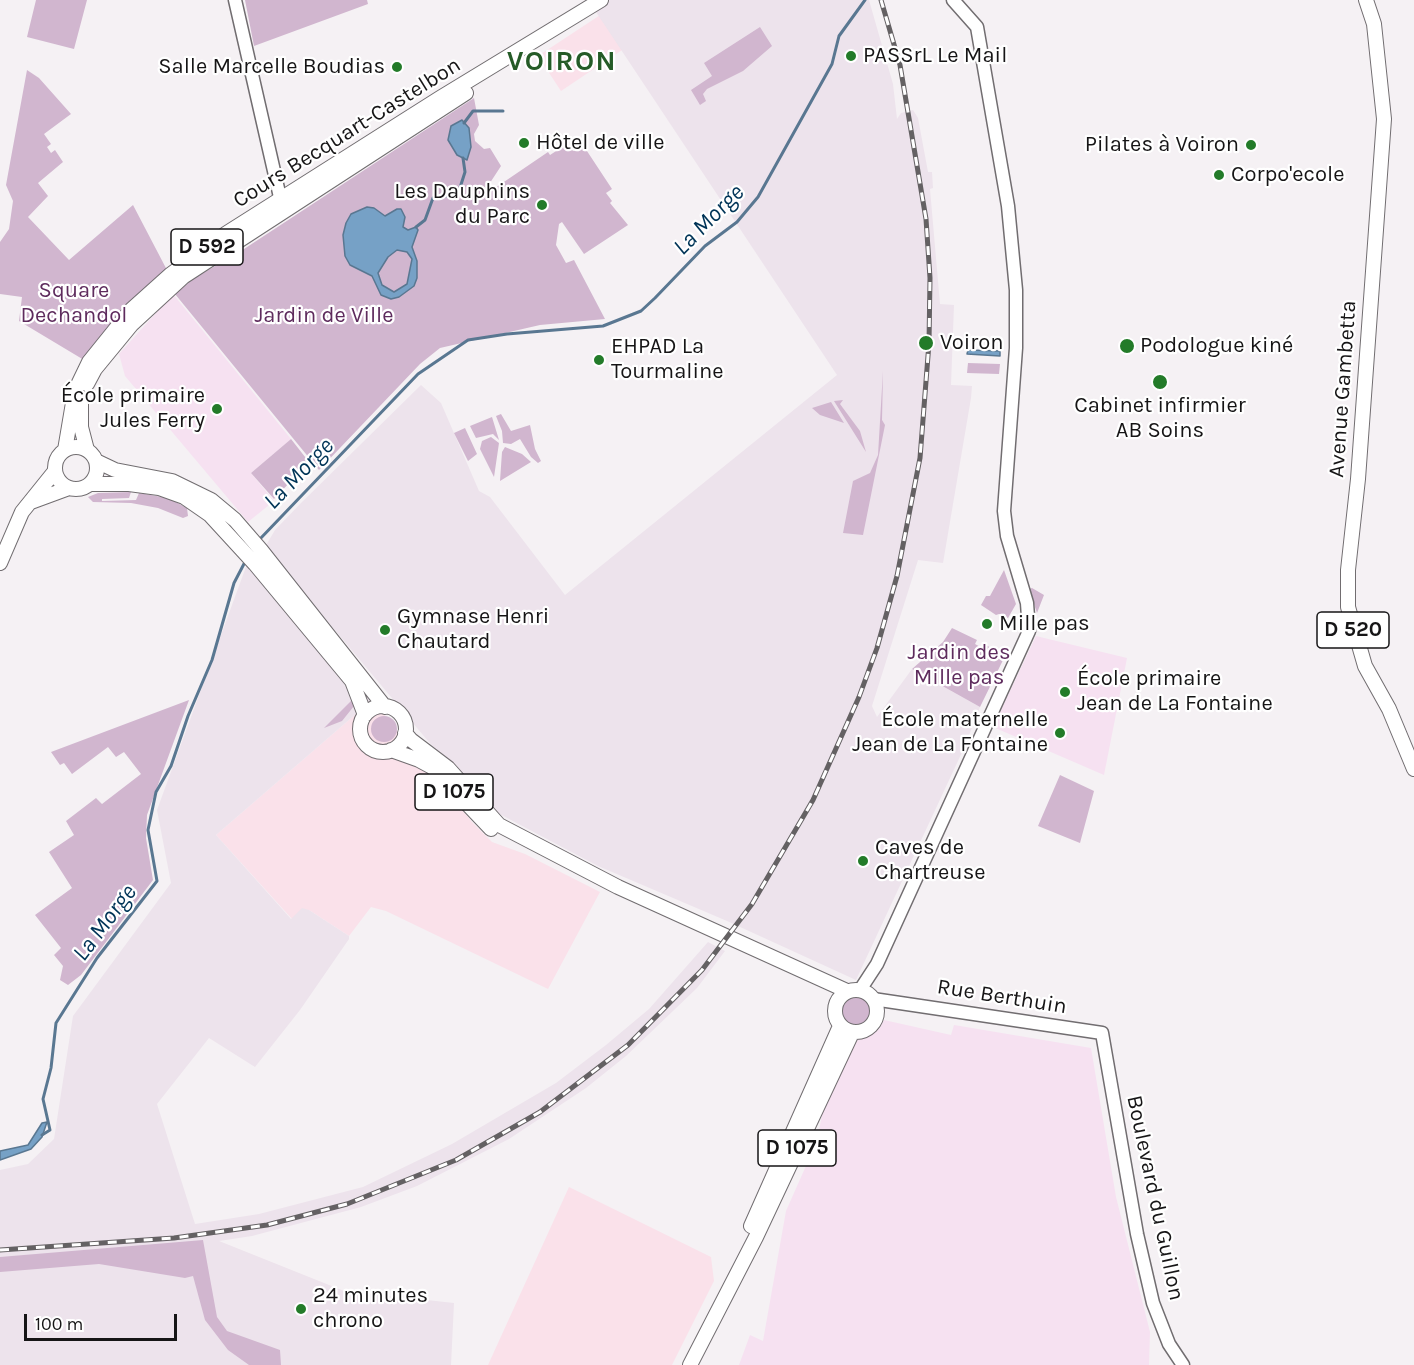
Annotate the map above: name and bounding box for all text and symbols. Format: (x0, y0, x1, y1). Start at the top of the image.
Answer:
place label: PASSrL Le Mail (863, 43, 1007, 69)
district label: VOIRON (507, 45, 617, 79)
marker: PASSrL Le Mail (844, 49, 858, 63)
street label: Cours Becquart-Castelbon (228, 52, 466, 214)
place label: Salle Marcelle Boudias (158, 54, 385, 80)
marker: Salle Marcelle Boudias (390, 60, 404, 74)
place label: Hôtel de ville (536, 130, 664, 156)
place label: Pilates à Voiron (1085, 132, 1239, 158)
marker: Hôtel de ville (517, 136, 531, 150)
marker: Pilates à Voiron (1244, 138, 1258, 152)
place label: Corpo'ecole (1231, 162, 1344, 188)
marker: Corpo'ecole (1212, 168, 1226, 182)
place label: Les Dauphins du Parc (394, 179, 530, 230)
water label: La Morge (668, 179, 750, 261)
marker: Les Dauphins du Parc (535, 198, 549, 212)
road number: D 592 (171, 229, 243, 265)
park label: Square Dechandol (20, 278, 128, 330)
street label: Avenue Gambetta (1324, 300, 1362, 478)
park label: Jardin de Ville (254, 303, 394, 329)
place label: Voiron (940, 330, 1004, 356)
place label: Podologue kiné (1140, 333, 1293, 359)
place label: EHPAD La Tourmaline (611, 334, 724, 386)
marker: Voiron (917, 334, 935, 352)
marker: Podologue kiné (1118, 337, 1136, 355)
marker: EHPAD La Tourmaline (592, 353, 606, 367)
marker: Cabinet infirmier AB Soins (1151, 373, 1169, 391)
place label: École primaire Jules Ferry (61, 383, 205, 434)
place label: Cabinet infirmier AB Soins (1074, 393, 1246, 445)
marker: École primaire Jules Ferry (210, 402, 224, 416)
water label: La Morge (258, 432, 340, 516)
place label: Gymnase Henri Chautard (397, 604, 549, 656)
place label: Mille pas (999, 611, 1090, 637)
road number: D 520 (1317, 612, 1389, 648)
marker: Mille pas (980, 617, 994, 631)
marker: Gymnase Henri Chautard (378, 623, 392, 637)
park label: Jardin des Mille pas (908, 640, 1010, 692)
place label: École primaire Jean de La Fontaine (1077, 666, 1273, 718)
marker: École primaire Jean de La Fontaine (1058, 685, 1072, 699)
place label: École maternelle Jean de La Fontaine (852, 707, 1048, 758)
marker: École maternelle Jean de La Fontaine (1053, 726, 1067, 740)
road number: D 1075 (415, 774, 493, 810)
place label: Caves de Chartreuse (875, 835, 986, 886)
marker: Caves de Chartreuse (856, 854, 870, 868)
water label: La Morge (67, 879, 143, 967)
street label: Rue Berthuin (935, 974, 1069, 1020)
street label: Boulevard du Guillon (1120, 1093, 1190, 1303)
road number: D 1075 (758, 1130, 836, 1166)
place label: 24 minutes chrono (313, 1283, 428, 1334)
scale bar (27, 1302, 180, 1340)
marker: 24 minutes chrono (294, 1302, 308, 1316)
text: 100 m (35, 1313, 83, 1335)

